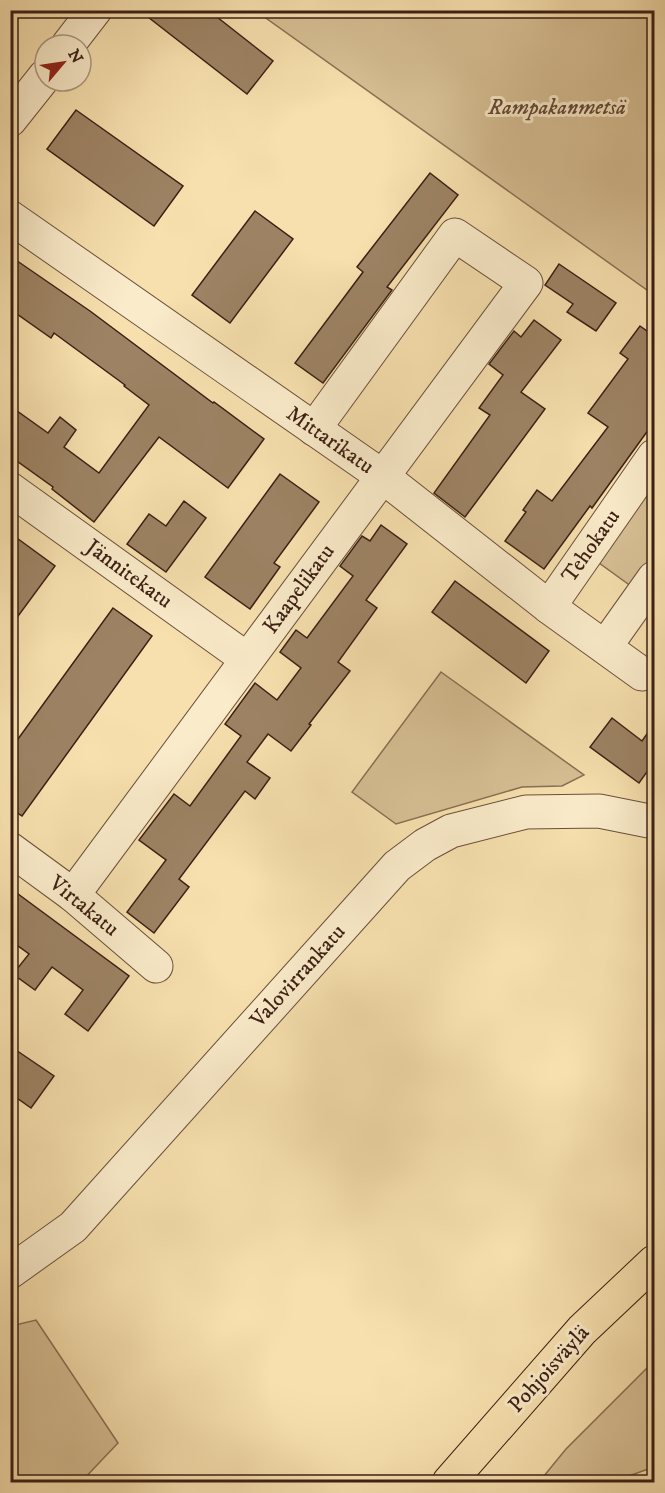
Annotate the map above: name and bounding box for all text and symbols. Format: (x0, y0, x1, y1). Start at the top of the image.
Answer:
north arrow (33, 33, 93, 93)
text: N (63, 46, 87, 67)
park label: Rampakanmetsä (487, 94, 627, 121)
street label: Mittarikatu (281, 400, 379, 480)
street label: Tehokatu (556, 504, 626, 588)
street label: Jännitekatu (79, 532, 178, 614)
street label: Kaapelikatu (257, 539, 341, 639)
street label: Virtakatu (43, 869, 124, 942)
street label: Valovirrankatu (244, 919, 351, 1034)
street label: Pohjoisväylä (503, 1319, 596, 1418)

